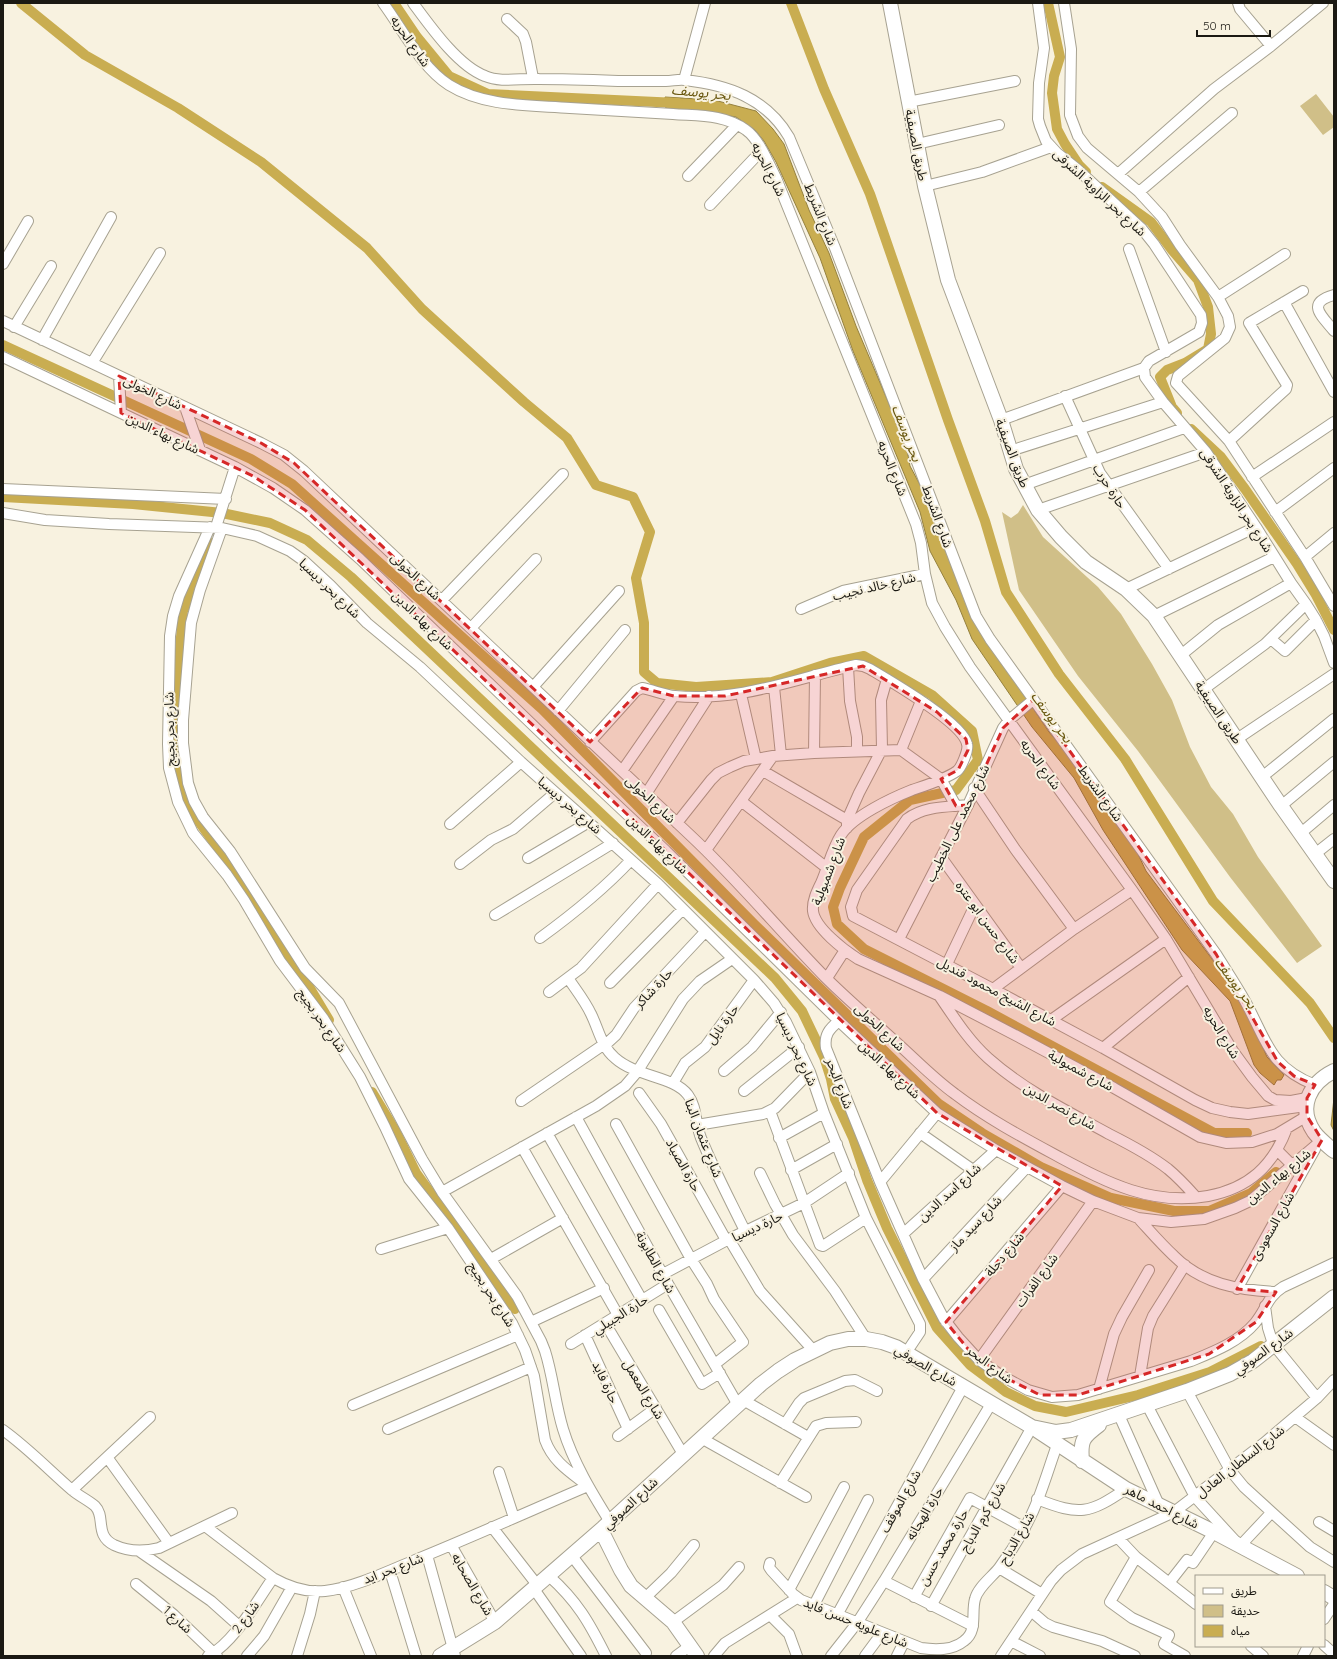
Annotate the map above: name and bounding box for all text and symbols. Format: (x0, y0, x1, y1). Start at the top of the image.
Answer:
street label: شارع الحريه (385, 12, 434, 71)
scale bar (1197, 12, 1270, 38)
text: 50 m (1203, 18, 1231, 33)
water label: بحر يوسف (671, 80, 732, 104)
street label: طريق الصيفية (901, 108, 932, 183)
street label: شارع الحريه (746, 139, 789, 200)
street label: شارع بحر الزاوية الشرقى (1048, 145, 1150, 241)
street label: شارع الشريط (798, 180, 841, 249)
street label: شارع الخولى (120, 371, 185, 415)
water label: بحر يوسف (888, 402, 926, 464)
street label: شارع بهاء الدين (123, 409, 202, 460)
street label: طريق الصيفية (992, 416, 1034, 490)
street label: شارع الحريه (872, 438, 911, 499)
street label: شارع بحر الزاوية الشرقى (1195, 445, 1277, 557)
street label: حارة حرب (1089, 461, 1131, 512)
street label: شارع الشريط (916, 482, 957, 551)
street label: شارع الخولى (386, 549, 444, 605)
street label: شارع بحر ديسيا (294, 555, 364, 623)
street label: شارع خالد نجيب (831, 569, 918, 606)
street label: شارع بهاء الدين (387, 587, 457, 655)
street label: طريق الصيفية (1191, 677, 1246, 747)
water label: بحر يوسف (1027, 688, 1077, 746)
street label: شارع بحر بجيج (160, 692, 181, 766)
street label: شارع الحريه (1015, 736, 1065, 794)
street label: شارع محمد على الخطيب (922, 762, 995, 886)
street label: شارع الشريط (1073, 762, 1127, 826)
street label: شارع الخولى (621, 772, 679, 828)
street label: شارع بحر ديسيا (533, 773, 605, 839)
street label: شارع بهاء الدين (622, 811, 692, 879)
street label: شارع شمبولية (808, 835, 851, 908)
street label: شارع حسن ابو عتره (950, 878, 1023, 968)
street label: شارع الشيخ محمود قنديل (933, 953, 1059, 1032)
water label: بحر يوسف (1211, 954, 1261, 1012)
street label: حارة شاكر (630, 964, 676, 1012)
street label: شارع بحر بجيج (292, 985, 350, 1057)
street label: شارع الخولى (850, 1000, 908, 1056)
street label: حارة نايل (702, 1001, 743, 1048)
street label: شارع الحريه (1197, 1003, 1244, 1063)
street label: شارع بحر ديسيا (770, 1010, 821, 1090)
street label: شارع بهاء الدين (854, 1036, 924, 1104)
street label: شارع شمبولية (1044, 1046, 1116, 1097)
street label: شارع البحر (820, 1054, 857, 1112)
street label: شارع نصر الدين (1020, 1079, 1099, 1136)
street label: شارع عثمان البنا (679, 1096, 726, 1181)
street label: حارة الصياد (663, 1136, 705, 1195)
street label: شارع بهاء الدين (1242, 1145, 1315, 1209)
street label: شارع اسد الدين (914, 1159, 986, 1227)
street label: شارع السعودى (1247, 1189, 1300, 1264)
street label: شارع سيد ماز (945, 1192, 1007, 1257)
street label: حارة ديسيا (729, 1207, 785, 1245)
street label: شارع الطابونة (630, 1228, 679, 1297)
street label: شارع دجلة (981, 1229, 1029, 1281)
street label: شارع الفرات (1011, 1250, 1063, 1312)
street label: شارع بحر بجيج (463, 1258, 519, 1331)
street label: حارة الجبيلي (589, 1291, 652, 1340)
street label: شارع الصوفي (1230, 1324, 1297, 1380)
street label: شارع الصوفي (891, 1341, 960, 1392)
street label: شارع البحر (961, 1341, 1016, 1389)
street label: شارع المعمل (617, 1356, 668, 1423)
street label: حارة فايد (589, 1358, 623, 1406)
street label: شارع السلطان العادل (1193, 1421, 1289, 1503)
street label: شارع الموقف (876, 1467, 926, 1537)
street label: شارع الصوفي (599, 1474, 663, 1535)
street label: شارع كرم الدباح (956, 1479, 1011, 1556)
street label: شارع احمد ماهر (1120, 1480, 1202, 1534)
street label: حارة الهجانه (902, 1483, 947, 1543)
street label: حارة محمد حسن (915, 1506, 972, 1589)
street label: شارع الدباح (995, 1509, 1040, 1569)
street label: شارع بحر ايد (361, 1549, 426, 1590)
street label: شارع الصحابه (446, 1550, 497, 1620)
legend (1195, 1575, 1325, 1647)
text: طريق (1231, 1583, 1257, 1599)
street label: شارع علويه حسن فايد (800, 1594, 911, 1653)
street label: شارع 2 (228, 1598, 265, 1638)
street label: شارع 1 (158, 1602, 196, 1638)
text: حديقة (1231, 1603, 1260, 1618)
text: مياه (1231, 1623, 1250, 1638)

